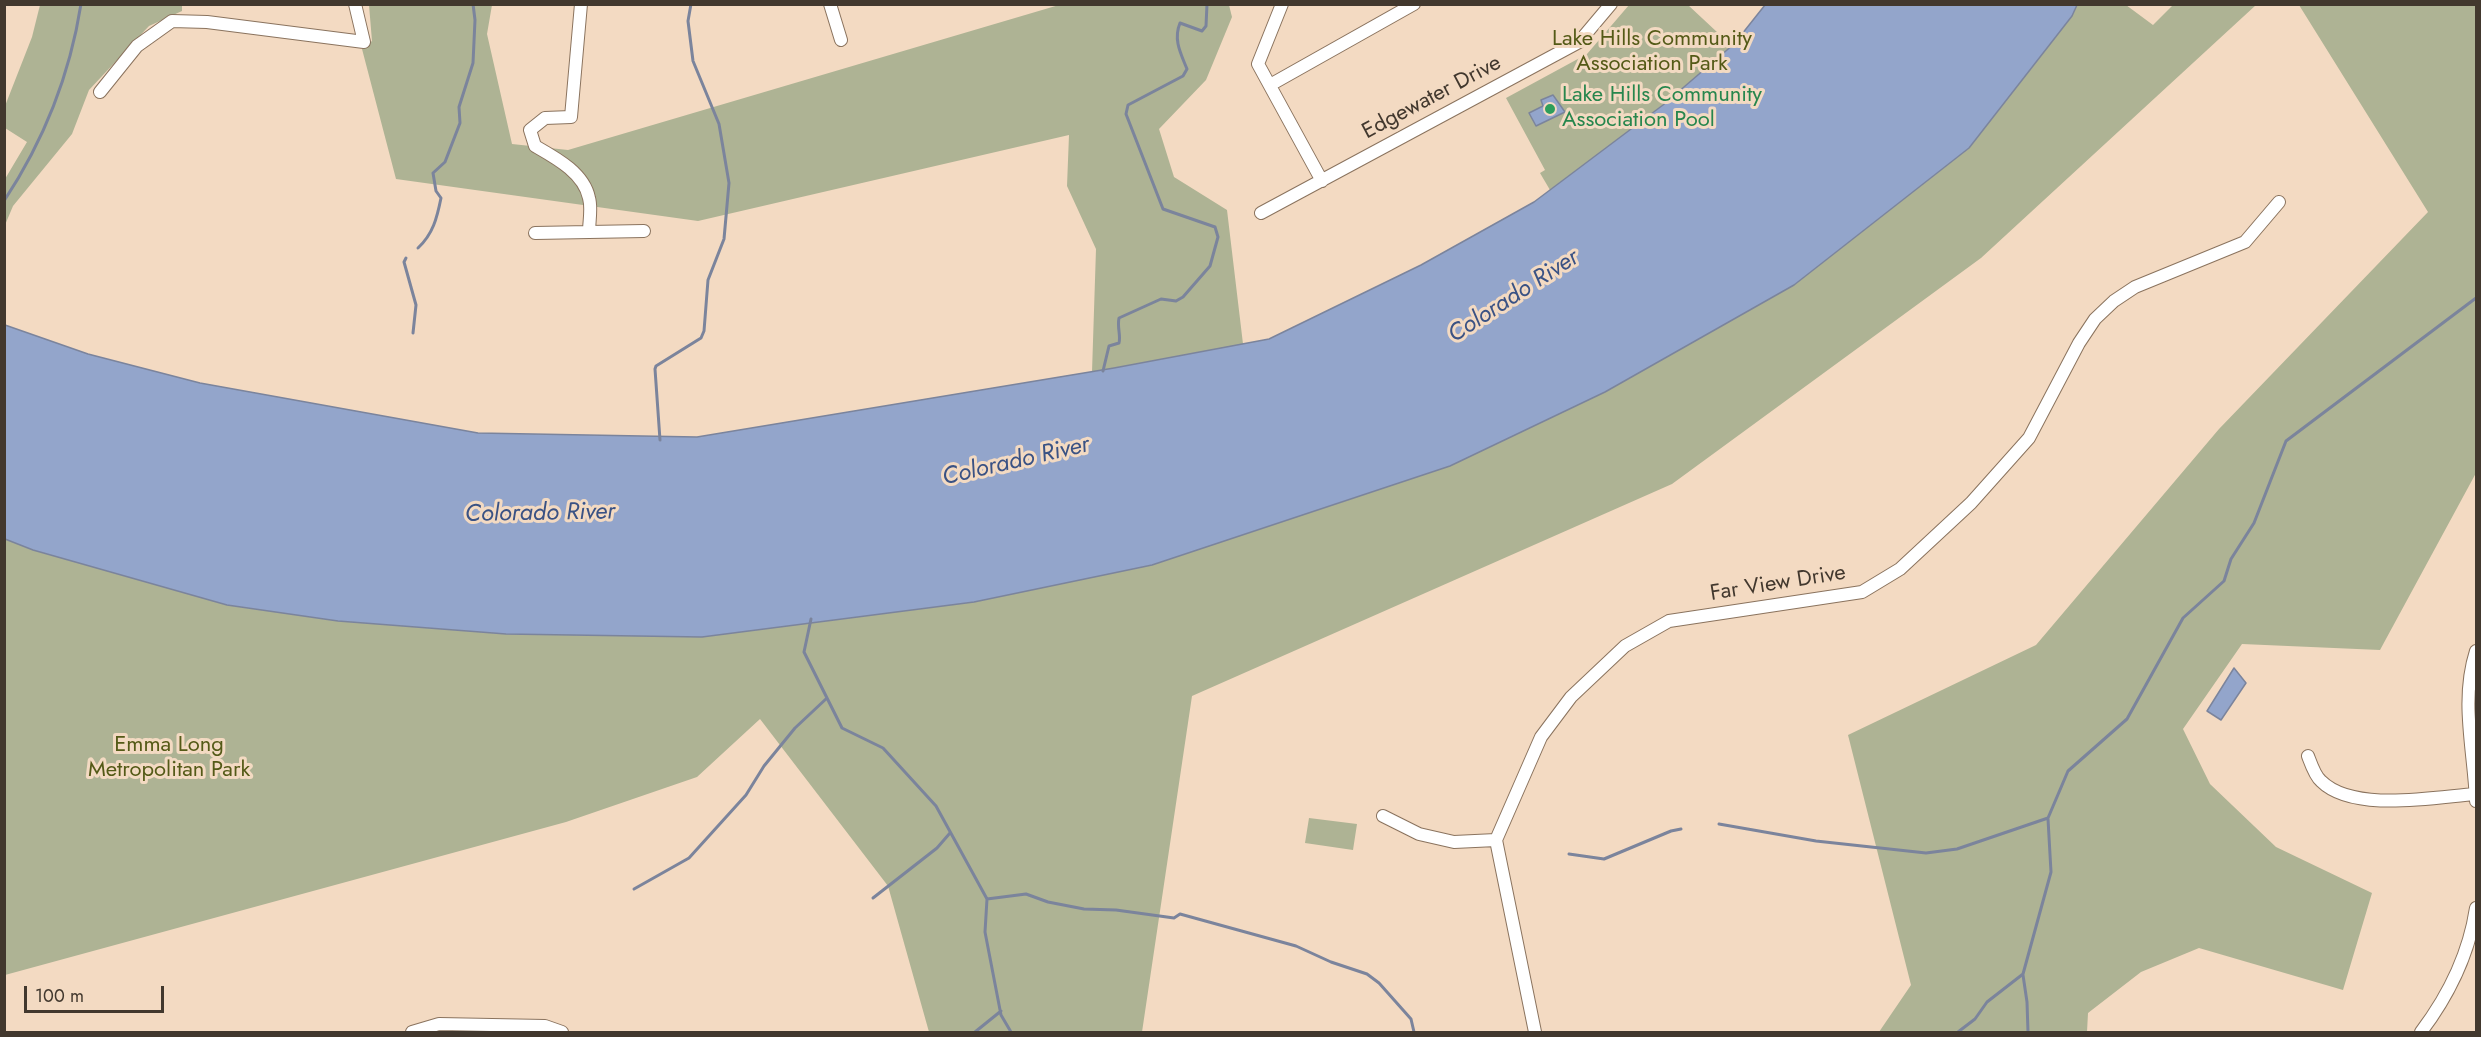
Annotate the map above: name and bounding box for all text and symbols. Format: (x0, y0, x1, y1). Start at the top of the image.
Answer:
park label: Lake Hills Community Association Park (1552, 27, 1752, 78)
street label: Edgewater Drive (1358, 50, 1506, 146)
place label: Lake Hills Community Association Pool (1562, 83, 1762, 134)
marker: Lake Hills Community Association Pool (1543, 102, 1557, 116)
water label: Colorado River (1443, 244, 1585, 350)
water label: Colorado River (940, 431, 1092, 493)
water label: Colorado River (465, 498, 615, 530)
street label: Far View Drive (1708, 560, 1848, 608)
park label: Emma Long Metropolitan Park (88, 733, 250, 784)
scale bar (27, 974, 166, 1012)
text: 100 m (35, 983, 84, 1009)

